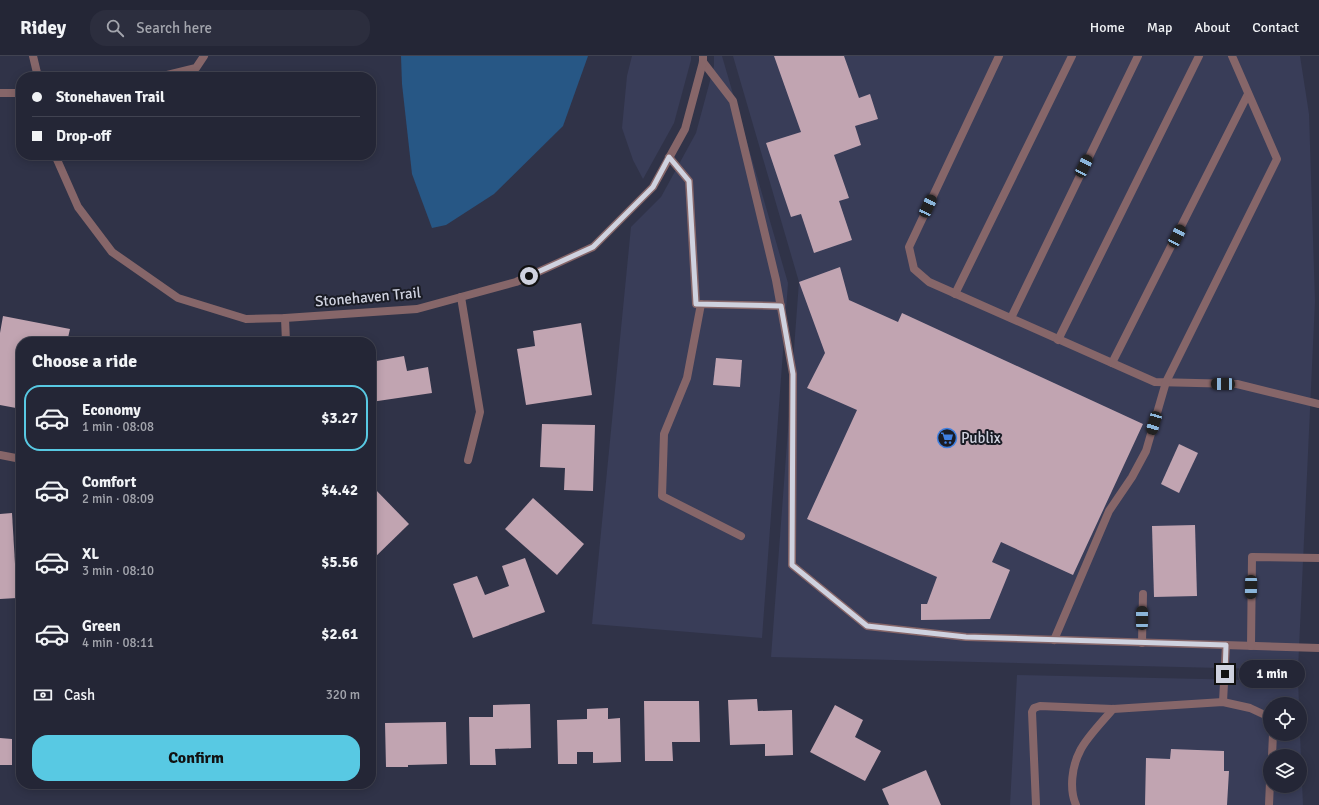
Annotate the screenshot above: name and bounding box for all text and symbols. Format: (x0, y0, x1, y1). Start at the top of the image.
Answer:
search box (90, 10, 370, 46)
text: Ridey (20, 16, 66, 40)
icon: search (104, 17, 126, 39)
text: Search here (136, 19, 212, 37)
text: Home (1090, 19, 1125, 36)
text: Map (1147, 19, 1172, 36)
text: About (1194, 19, 1230, 36)
text: Contact (1252, 19, 1299, 36)
text: Stonehaven Trail (56, 88, 165, 106)
text: Drop-off (56, 127, 111, 145)
car (1073, 153, 1095, 179)
car (917, 193, 939, 219)
car (1166, 223, 1188, 249)
route start (520, 267, 538, 285)
street label: Stonehaven Trail (314, 283, 422, 311)
text: Choose a ride (32, 350, 137, 372)
car (1211, 378, 1235, 390)
icon: car (34, 400, 70, 436)
text: Economy (82, 401, 141, 419)
text: $3.27 (321, 409, 358, 427)
car (1145, 410, 1163, 436)
text: 1 min · 08:08 (82, 419, 154, 435)
supermarket icon: Publix (936, 427, 958, 449)
place label: Publix (961, 429, 1001, 447)
icon: car (34, 472, 70, 508)
text: Comfort (82, 473, 136, 491)
text: $4.42 (321, 481, 358, 499)
text: 2 min · 08:09 (82, 491, 154, 507)
icon: car (34, 544, 70, 580)
text: XL (82, 545, 99, 563)
text: $5.56 (321, 553, 358, 571)
text: 3 min · 08:10 (82, 563, 154, 579)
car (1245, 575, 1257, 599)
car (1136, 606, 1148, 630)
icon: car (34, 616, 70, 652)
text: Green (82, 617, 121, 635)
text: $2.61 (321, 625, 358, 643)
text: 4 min · 08:11 (82, 635, 154, 651)
callout: 1 min (1239, 660, 1305, 688)
route end (1216, 665, 1234, 683)
text: 1 min (1256, 666, 1288, 682)
icon: cash (32, 684, 54, 706)
text: Cash (64, 686, 95, 704)
text: 320 m (326, 687, 360, 703)
map controls (1263, 697, 1307, 793)
button: locate (1263, 697, 1307, 741)
button: Confirm (32, 735, 360, 781)
button: layers (1263, 749, 1307, 793)

